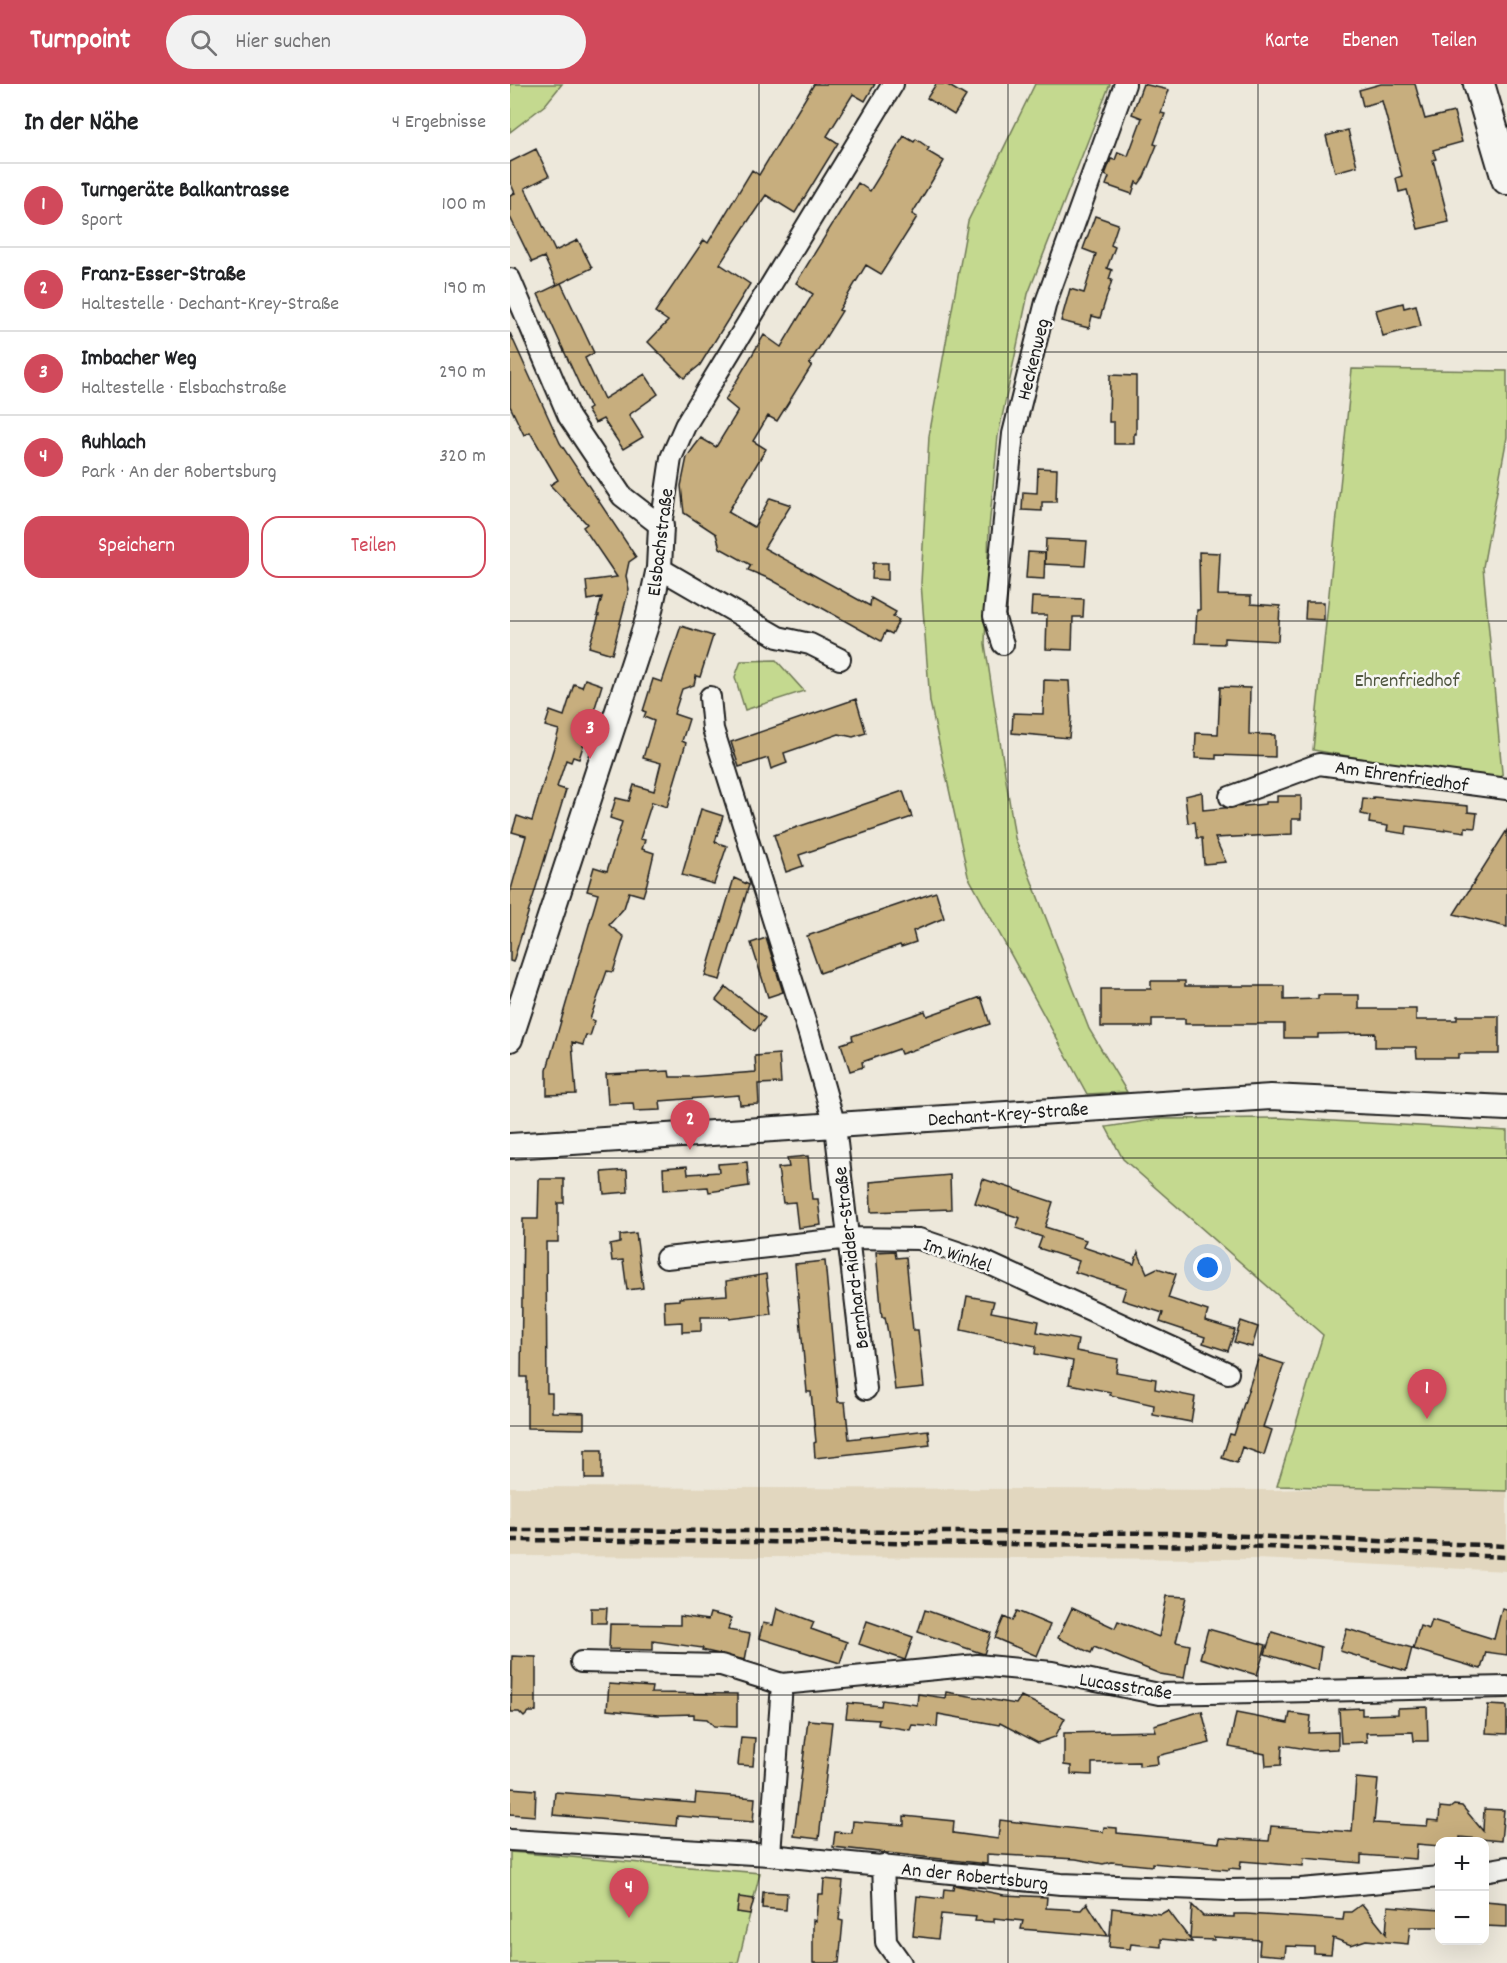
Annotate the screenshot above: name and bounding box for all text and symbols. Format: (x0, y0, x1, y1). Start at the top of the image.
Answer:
search box (166, 15, 586, 69)
text: Turnpoint (30, 22, 130, 62)
icon: search (187, 26, 220, 59)
text: Hier suchen (235, 27, 331, 58)
text: Karte (1265, 27, 1309, 57)
text: Ebenen (1342, 27, 1399, 57)
text: Teilen (1432, 27, 1477, 57)
text: In der Nähe (24, 105, 138, 142)
text: 4 Ergebnisse (392, 109, 486, 137)
text: Turngeräte Balkantrasse (81, 176, 289, 207)
text: 1 (41, 191, 46, 219)
text: 100 m (442, 191, 486, 219)
text: Sport (81, 207, 123, 235)
text: Franz-Esser-Straße (81, 260, 246, 291)
text: 2 (39, 275, 48, 303)
text: 190 m (443, 275, 486, 303)
text: Haltestelle · Dechant-Krey-Straße (81, 291, 339, 319)
street label: Heckenweg (1011, 316, 1059, 404)
text: Imbacher Weg (81, 344, 197, 375)
text: 3 (39, 359, 48, 387)
text: 290 m (439, 359, 486, 387)
text: Haltestelle · Elsbachstraße (81, 375, 287, 403)
text: Ruhlach (81, 428, 146, 459)
text: 4 (39, 443, 48, 471)
text: 320 m (439, 443, 486, 471)
text: Park · An der Robertsburg (81, 459, 277, 487)
street label: Elsbachstraße (641, 487, 683, 598)
button: Speichern (24, 516, 249, 578)
button: Teilen (261, 516, 486, 578)
park label: Ehrenfriedhof (1354, 668, 1461, 696)
pin: 3 (570, 710, 610, 759)
street label: Am Ehrenfriedhof (1333, 755, 1471, 801)
street label: Dechant-Krey-Straße (927, 1096, 1090, 1136)
pin: 2 (670, 1100, 710, 1150)
street label: Bernhard-Ridder-Straße (828, 1165, 878, 1350)
street label: Im Winkel (919, 1232, 995, 1282)
your location (1193, 1253, 1222, 1282)
pin: 1 (1408, 1370, 1446, 1419)
street label: Lucasstraße (1077, 1667, 1174, 1709)
map controls (1435, 1837, 1489, 1945)
button: + (1435, 1837, 1489, 1891)
street label: An der Robertsburg (900, 1856, 1050, 1900)
pin: 4 (610, 1868, 648, 1918)
button: − (1435, 1891, 1489, 1945)

